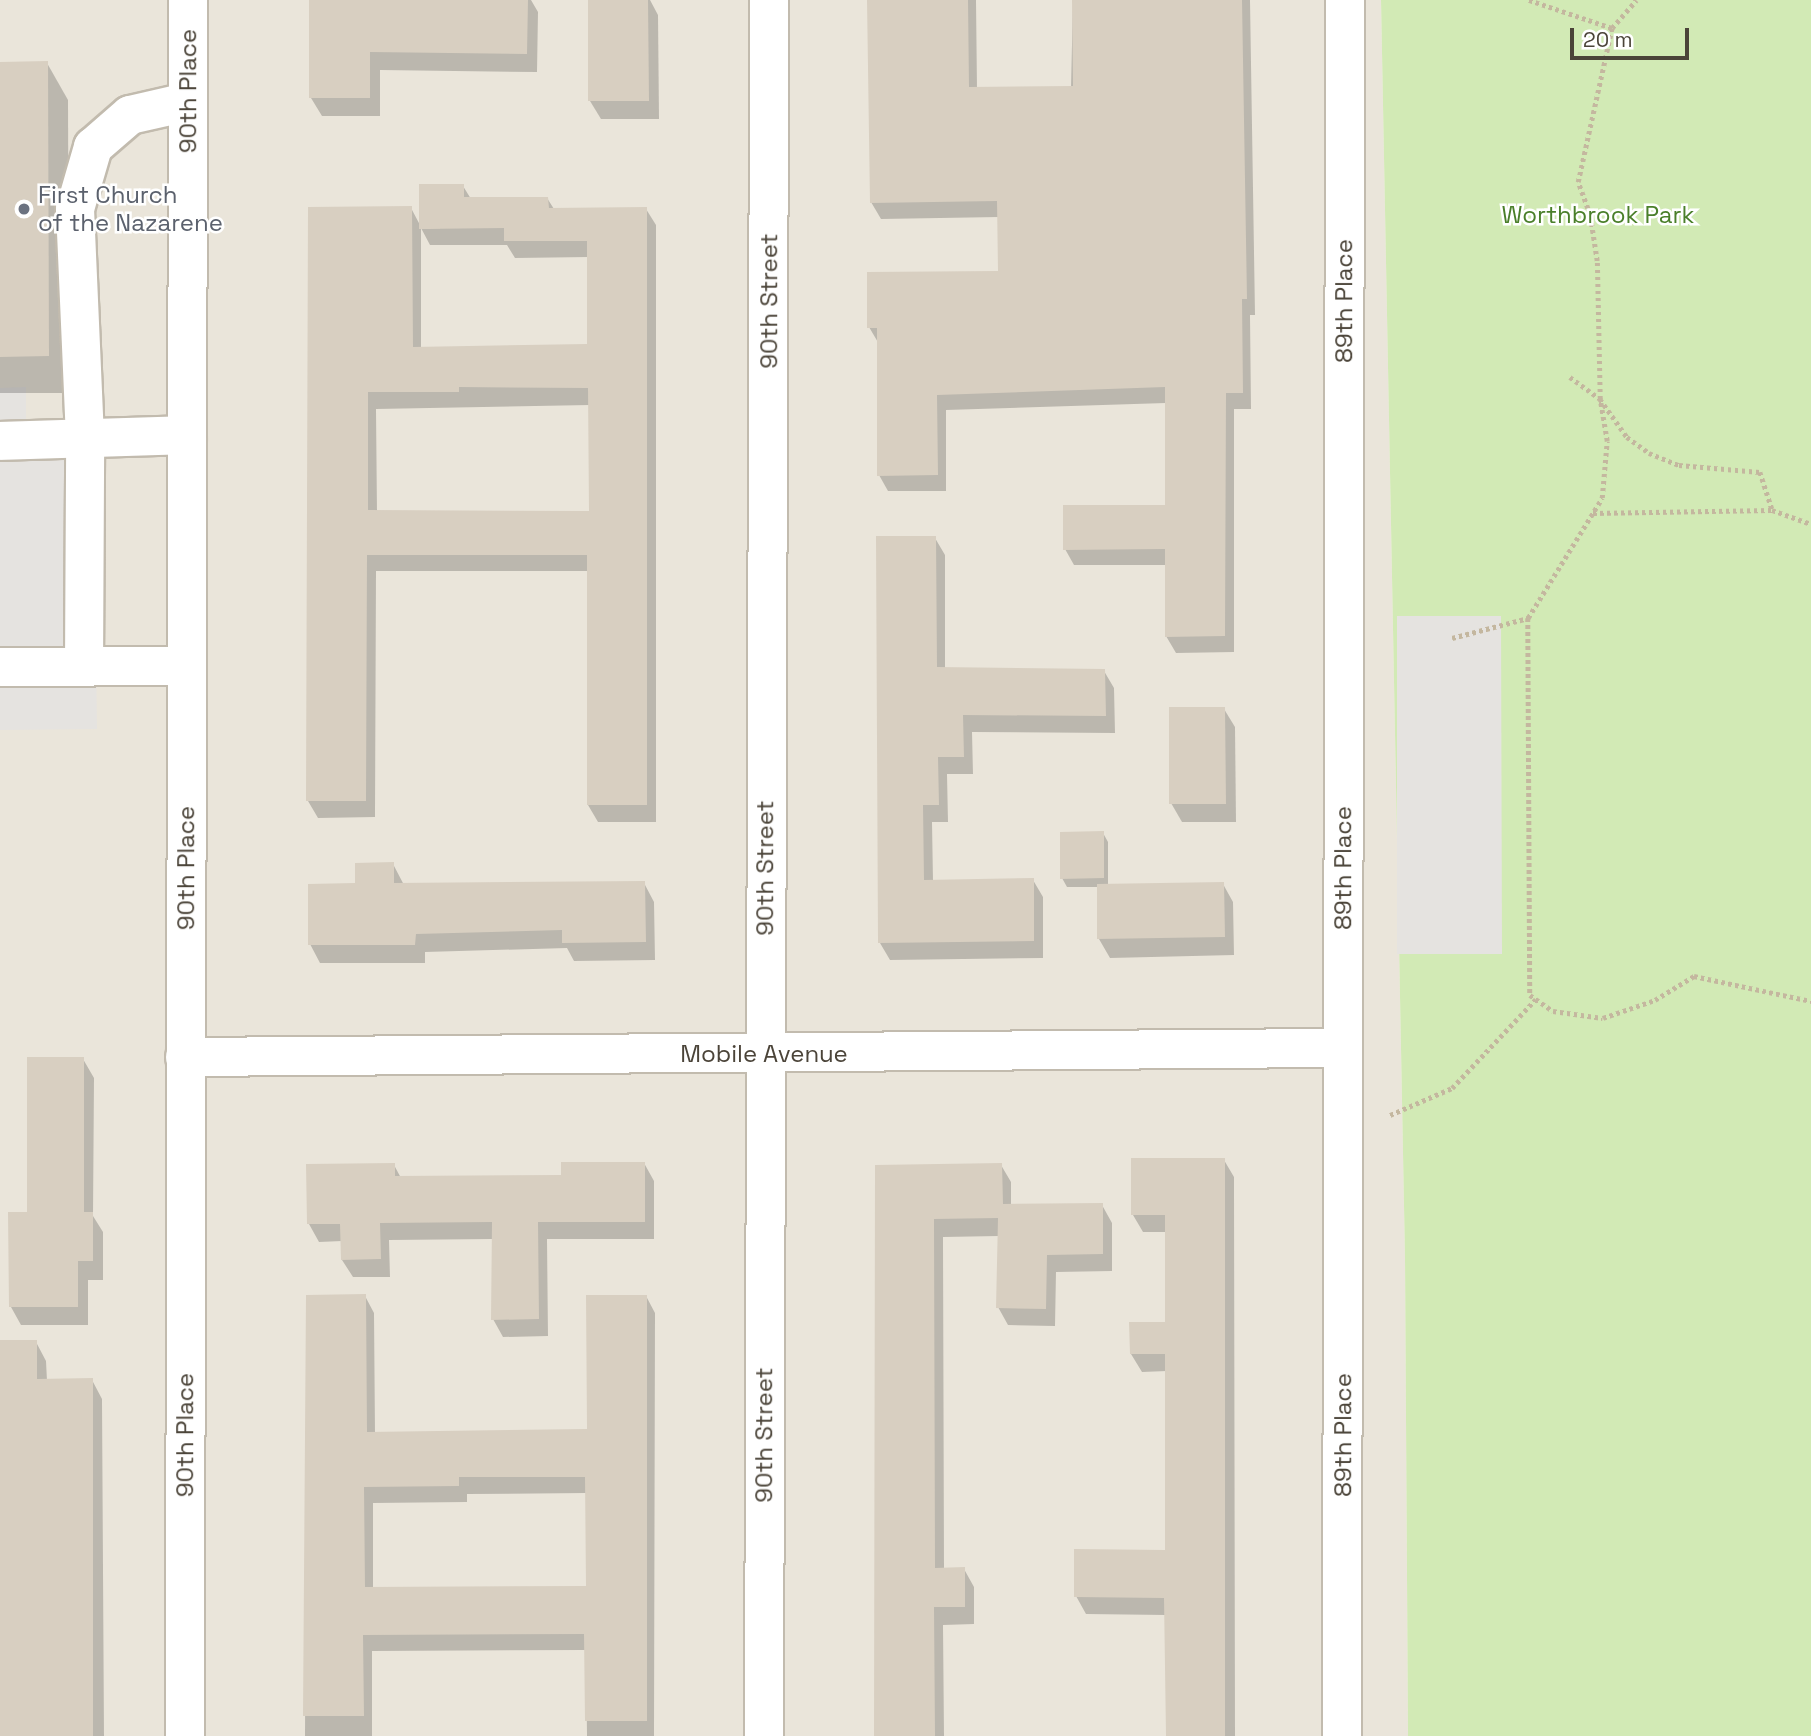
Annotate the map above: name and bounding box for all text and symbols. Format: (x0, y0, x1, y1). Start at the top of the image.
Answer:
scale bar (1573, 14, 1692, 58)
text: 20 m (1583, 26, 1633, 53)
street label: 90th Place (174, 29, 202, 153)
place label: First Church of the Nazarene (38, 181, 223, 237)
marker: First Church of the Nazarene (16, 201, 32, 217)
park label: Worthbrook Park (1501, 201, 1695, 229)
street label: 90th Street (755, 233, 783, 369)
street label: 89th Place (1330, 239, 1358, 363)
street label: 90th Street (751, 800, 779, 936)
street label: 90th Place (172, 806, 200, 930)
street label: 89th Place (1329, 806, 1357, 930)
street label: Mobile Avenue (680, 1040, 848, 1068)
street label: 90th Street (750, 1367, 778, 1503)
street label: 90th Place (171, 1373, 199, 1497)
street label: 89th Place (1329, 1373, 1357, 1497)

